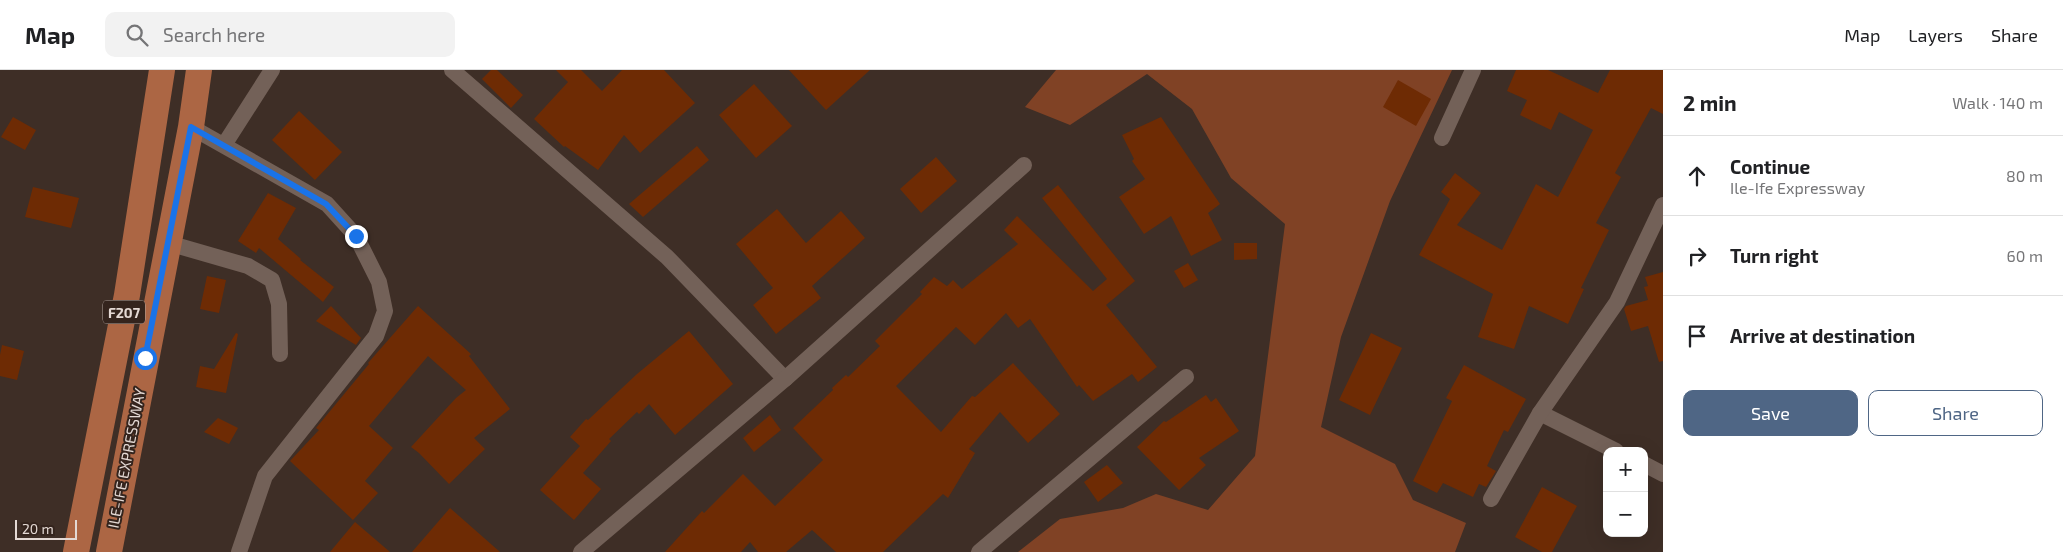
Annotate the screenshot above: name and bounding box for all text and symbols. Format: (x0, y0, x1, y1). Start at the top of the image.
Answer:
search box (105, 12, 455, 57)
text: Map (25, 20, 75, 49)
icon: search (123, 21, 151, 49)
text: Search here (163, 23, 265, 46)
text: Map (1844, 24, 1880, 46)
text: Layers (1908, 24, 1963, 46)
text: Share (1991, 24, 2038, 46)
text: 2 min (1683, 90, 1737, 115)
text: Walk · 140 m (1952, 93, 2043, 112)
text: Continue (1730, 155, 1810, 178)
icon: ahead (1683, 162, 1711, 190)
text: 80 m (2006, 166, 2043, 185)
text: Ile-Ife Expressway (1730, 178, 1865, 197)
route end (345, 225, 368, 248)
icon: right (1683, 242, 1711, 270)
text: Turn right (1730, 244, 1818, 267)
text: 60 m (2007, 246, 2043, 265)
road number: F207 (103, 300, 145, 323)
icon: arrive (1683, 322, 1711, 350)
text: Arrive at destination (1730, 324, 1915, 347)
route start (134, 347, 157, 370)
street label: ILE-IFE EXPRESSWAY (104, 386, 149, 530)
button: Save (1683, 390, 1858, 436)
button: Share (1868, 390, 2043, 436)
map controls (1603, 447, 1648, 537)
button: + (1603, 447, 1648, 492)
button: − (1603, 492, 1648, 537)
scale bar (15, 517, 78, 540)
text: 20 m (22, 520, 54, 537)

